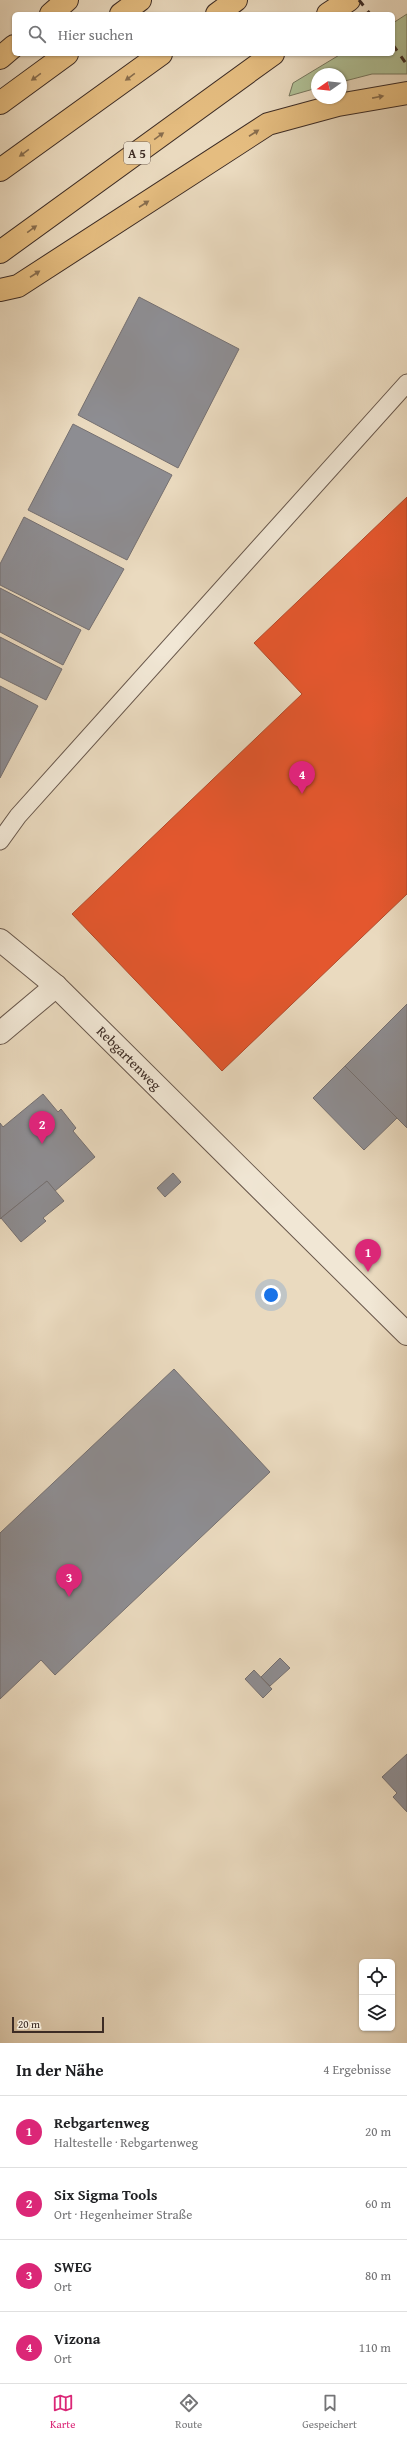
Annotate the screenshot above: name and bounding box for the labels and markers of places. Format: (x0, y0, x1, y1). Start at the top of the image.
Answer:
pin: 4 (289, 761, 315, 794)
pin: 2 (29, 1111, 55, 1144)
pin: 1 (355, 1239, 381, 1272)
pin: 3 (56, 1564, 82, 1597)

